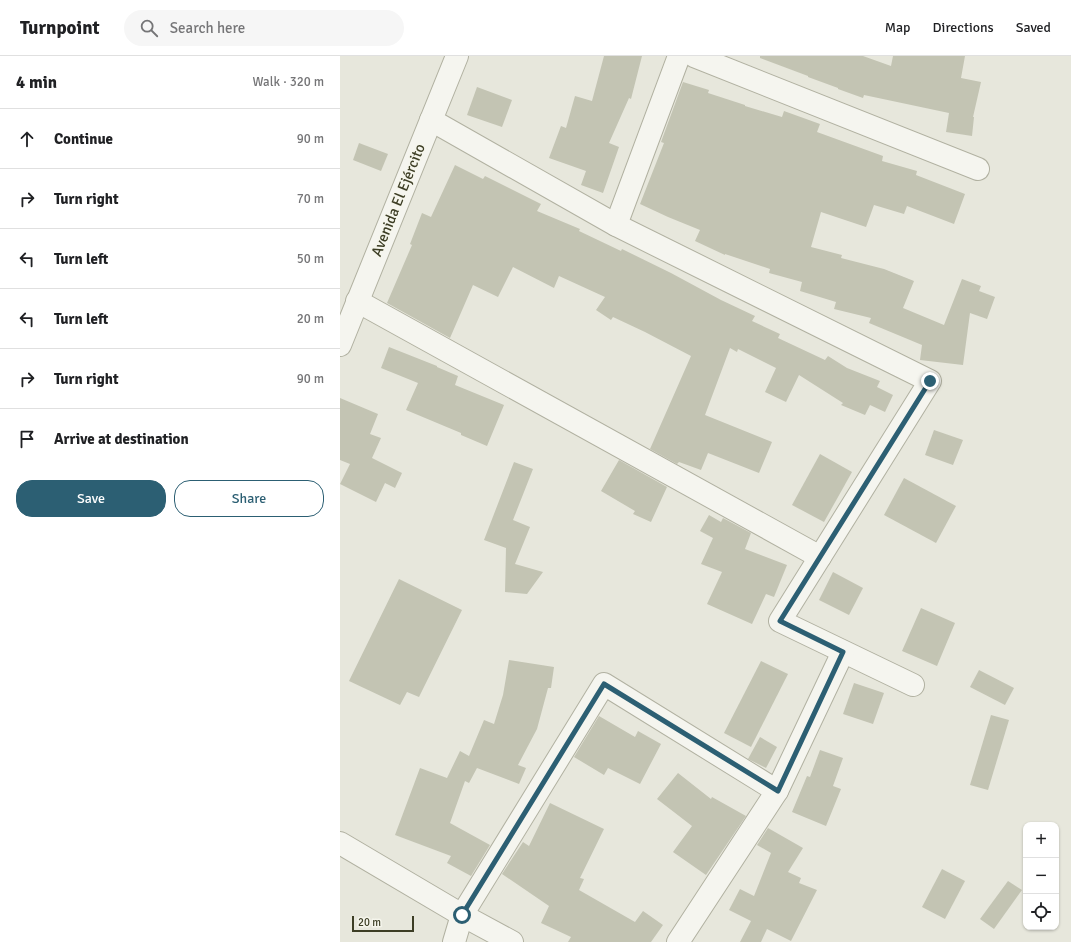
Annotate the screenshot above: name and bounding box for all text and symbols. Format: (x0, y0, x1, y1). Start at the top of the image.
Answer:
search box (124, 10, 404, 46)
text: Turnpoint (20, 16, 100, 40)
icon: search (138, 17, 160, 39)
text: Search here (170, 19, 245, 37)
text: Map (885, 19, 911, 36)
text: Directions (933, 19, 994, 36)
text: Saved (1016, 19, 1051, 36)
text: 4 min (16, 72, 57, 93)
text: Walk · 320 m (253, 74, 324, 90)
icon: ahead (16, 128, 38, 150)
text: Continue (54, 130, 113, 148)
text: 90 m (297, 131, 324, 147)
street label: Avenida El Ejército (367, 141, 429, 259)
icon: right (16, 188, 38, 210)
text: Turn right (54, 190, 119, 208)
text: 70 m (297, 191, 324, 207)
icon: left (16, 248, 38, 270)
text: Turn left (54, 250, 108, 268)
text: 50 m (297, 251, 324, 267)
icon: left (16, 308, 38, 330)
text: Turn left (54, 310, 108, 328)
text: 20 m (297, 311, 324, 327)
icon: right (16, 368, 38, 390)
text: Turn right (54, 370, 119, 388)
text: 90 m (297, 371, 324, 387)
route end (921, 372, 939, 390)
icon: arrive (16, 428, 38, 450)
text: Arrive at destination (54, 430, 189, 448)
button: Save (16, 480, 166, 517)
button: Share (174, 480, 324, 517)
map controls (1023, 822, 1059, 930)
button: + (1023, 822, 1059, 858)
button: − (1023, 858, 1059, 894)
button: locate (1023, 894, 1059, 930)
route start (453, 906, 471, 924)
scale bar (352, 914, 414, 933)
text: 20 m (358, 916, 381, 929)

